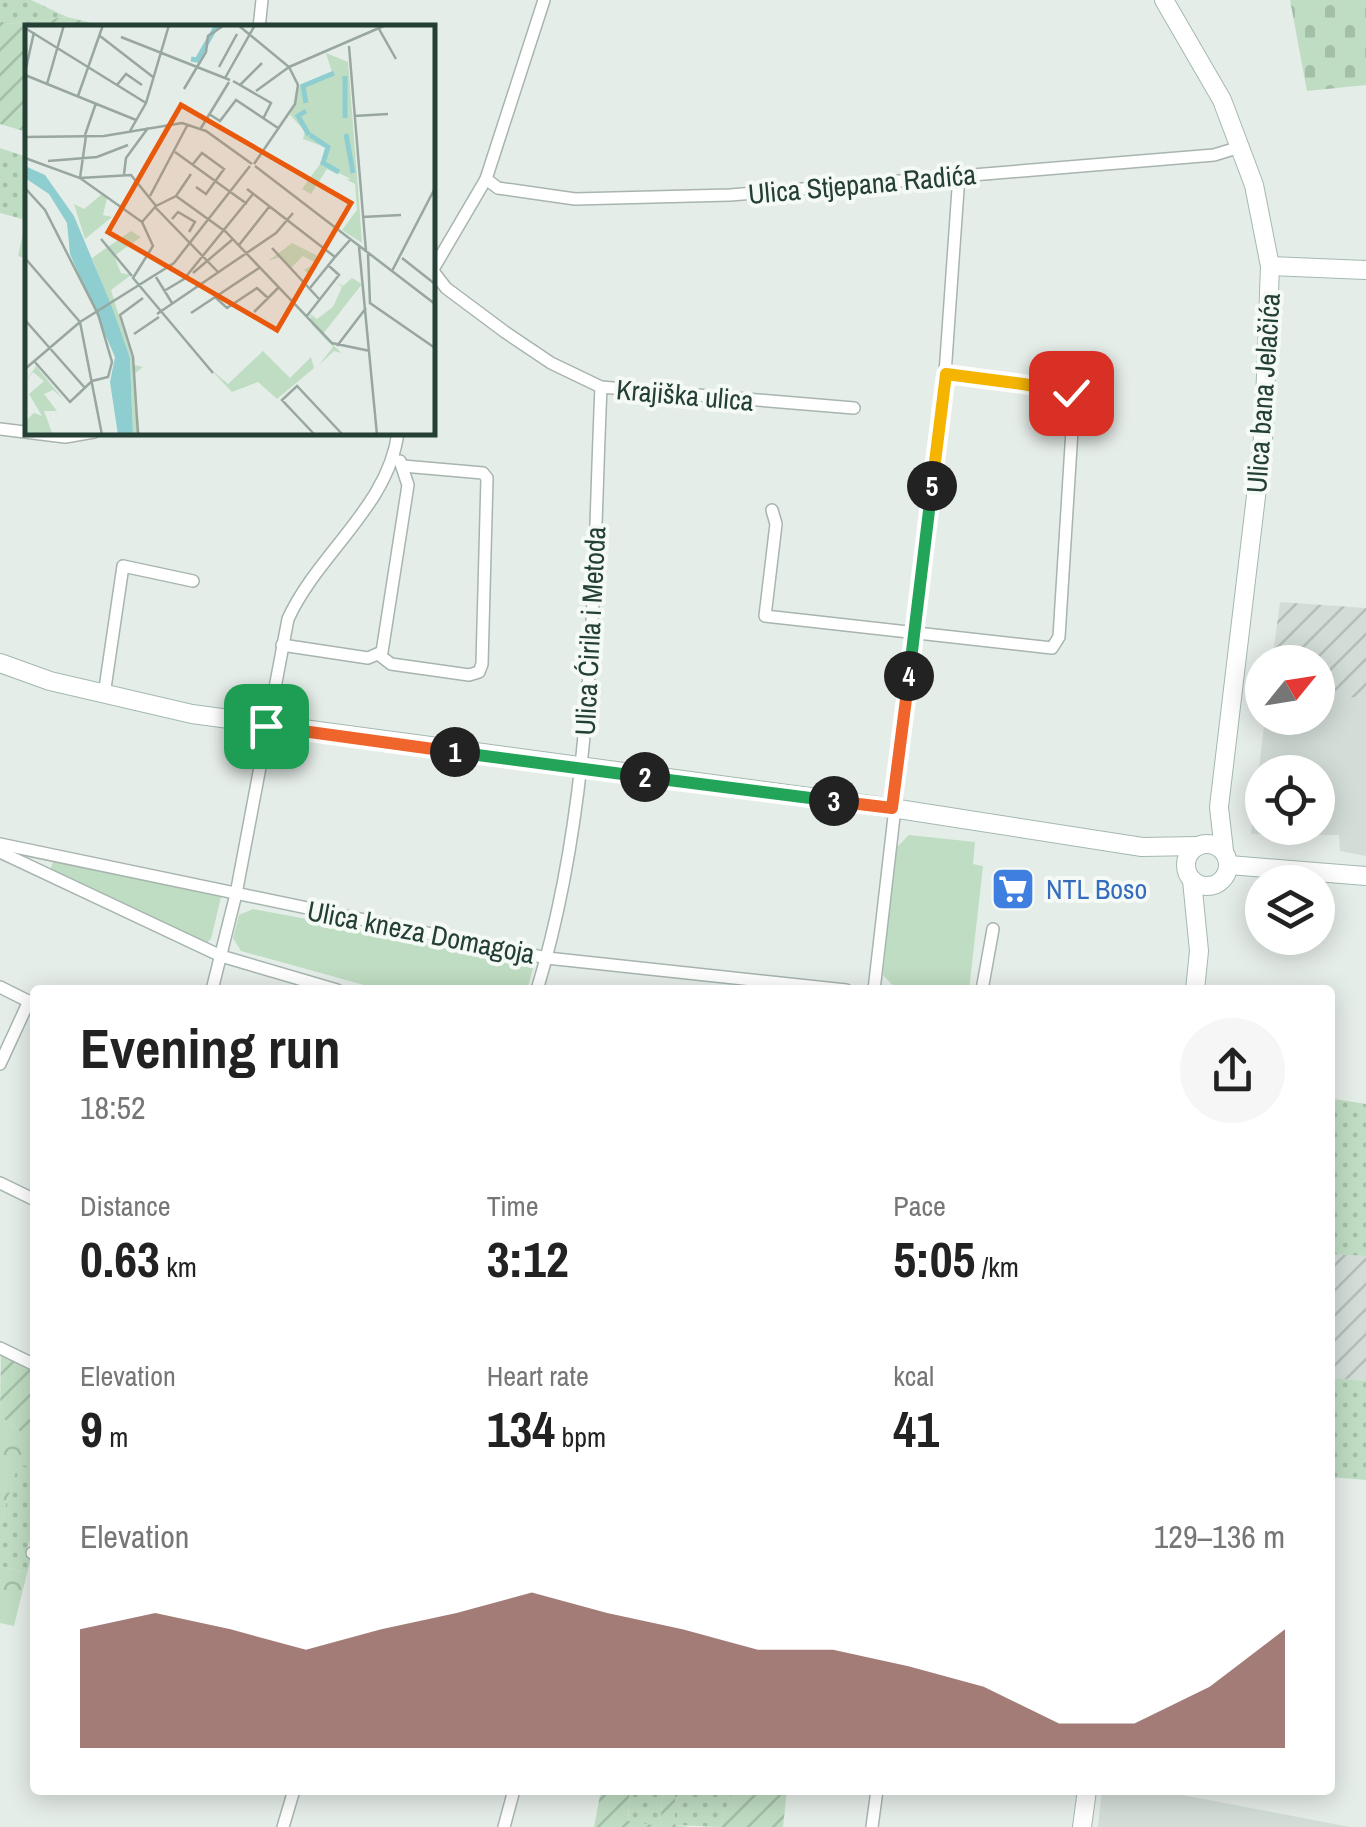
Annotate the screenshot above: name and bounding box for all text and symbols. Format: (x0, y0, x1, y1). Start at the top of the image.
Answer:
inset map (25, 25, 435, 435)
street label: Ulica Stjepana Radića (747, 155, 978, 213)
street label: Ulica bana Jelačića (1237, 292, 1289, 494)
pin (1029, 351, 1114, 436)
icon: check (1044, 366, 1099, 421)
street label: Krajiška ulica (615, 370, 756, 420)
pin: 5 (907, 461, 957, 511)
text: 5 (926, 467, 938, 505)
street label: Ulica Ćirila i Metoda (566, 525, 614, 736)
north arrow (1245, 645, 1335, 735)
map controls (1245, 645, 1335, 955)
pin: 4 (884, 651, 934, 701)
text: 4 (903, 657, 915, 695)
pin (224, 684, 309, 769)
icon: arrive (239, 699, 294, 754)
pin: 1 (430, 727, 480, 777)
text: 1 (449, 733, 461, 771)
pin: 2 (620, 752, 670, 802)
button: locate (1245, 755, 1335, 845)
text: 2 (639, 758, 651, 796)
pin: 3 (809, 776, 859, 826)
text: 3 (828, 782, 840, 820)
button: layers (1245, 865, 1335, 955)
supermarket icon: NTL Boso (990, 866, 1036, 912)
place label: NTL Boso (1046, 870, 1147, 908)
street label: Ulica kneza Domagoja (304, 891, 538, 973)
text: Evening run (80, 1011, 341, 1085)
button: share (1180, 1018, 1285, 1123)
text: 18:52 (80, 1086, 146, 1129)
text: Distance (80, 1187, 171, 1225)
text: Time (487, 1187, 538, 1225)
text: Pace (893, 1187, 946, 1225)
text: 0.63 (80, 1225, 160, 1293)
text: 3:12 (487, 1225, 569, 1293)
text: 5:05 (893, 1225, 975, 1293)
text: km (160, 1248, 197, 1286)
text: /km (975, 1248, 1019, 1286)
text: Elevation (80, 1357, 176, 1395)
text: Heart rate (487, 1357, 589, 1395)
text: kcal (893, 1357, 934, 1395)
text: 9 (80, 1395, 103, 1463)
text: 134 (487, 1395, 555, 1463)
text: 41 (893, 1395, 939, 1463)
text: m (103, 1418, 128, 1456)
text: bpm (555, 1418, 606, 1456)
text: Elevation (80, 1515, 189, 1558)
text: 129–136 m (1154, 1515, 1285, 1558)

